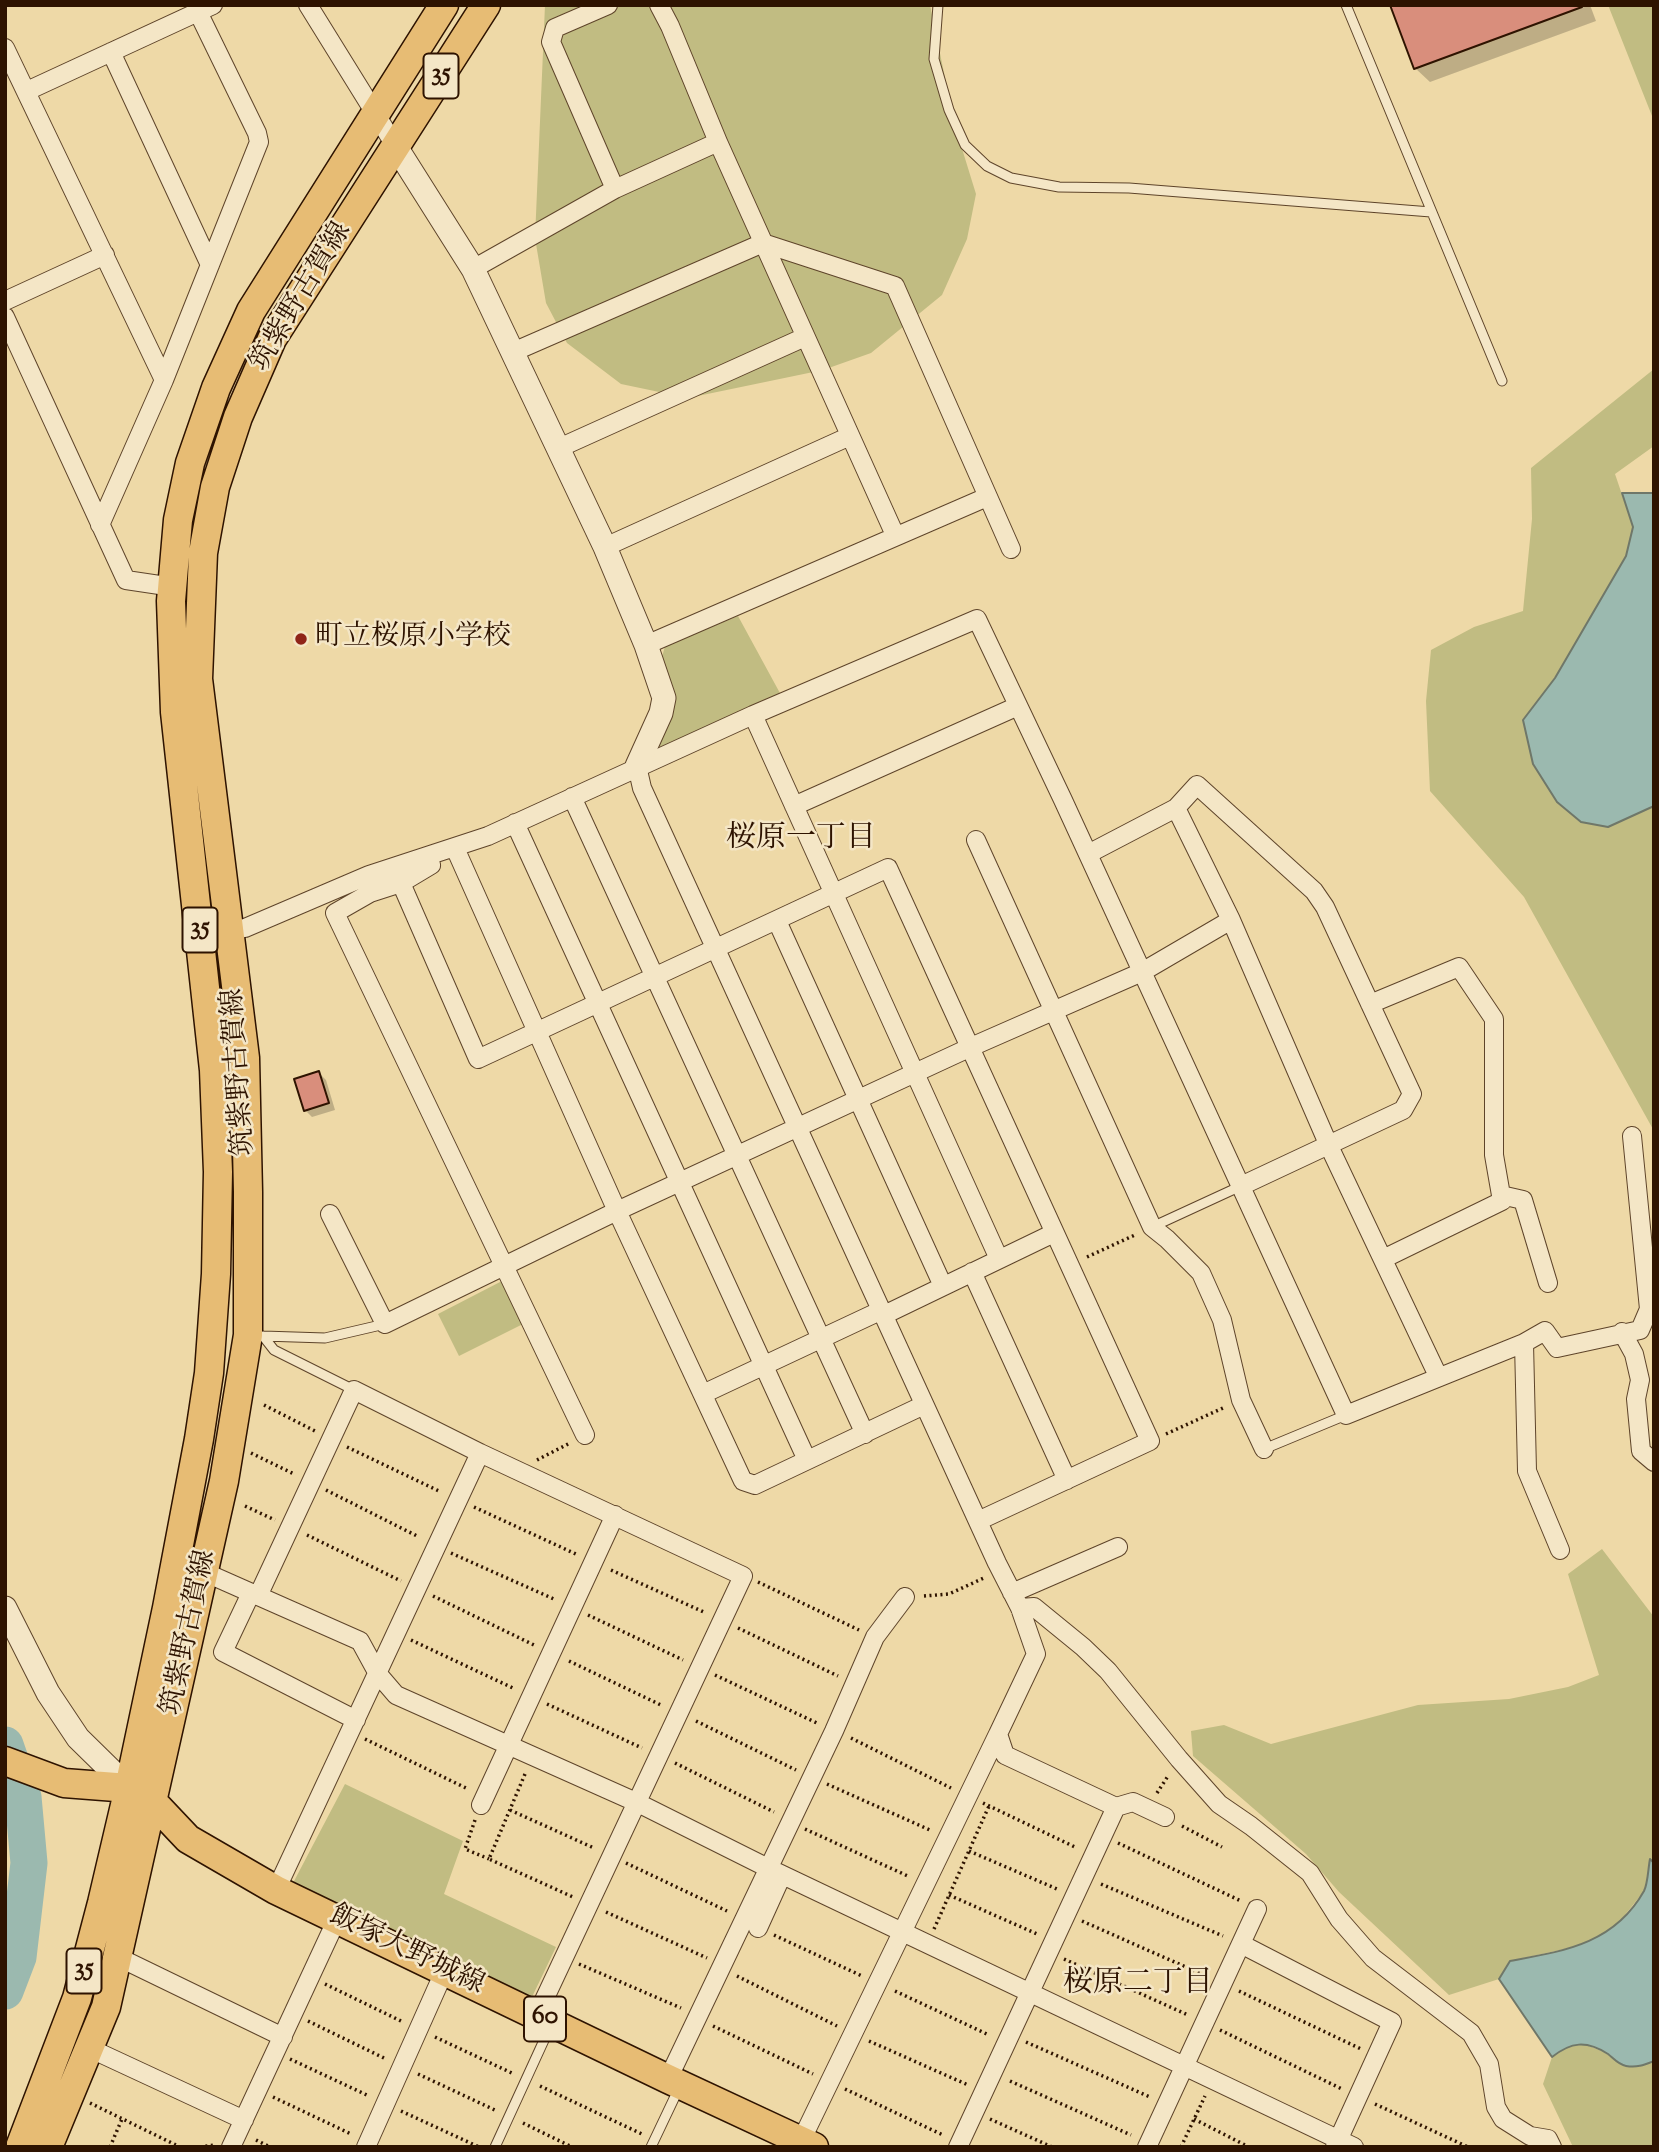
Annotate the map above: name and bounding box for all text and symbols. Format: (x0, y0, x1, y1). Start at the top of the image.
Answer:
road number: 35 (424, 54, 458, 99)
street label: 筑紫野古賀線 (245, 217, 361, 379)
place label: 町立桜原小学校 (315, 622, 511, 656)
marker: 町立桜原小学校 (293, 631, 309, 647)
district label: 桜原一丁目 (726, 823, 876, 859)
road number: 35 (182, 908, 218, 953)
street label: 筑紫野古賀線 (218, 987, 264, 1157)
street label: 筑紫野古賀線 (157, 1547, 225, 1719)
street label: 飯塚大野城線 (323, 1900, 489, 2004)
road number: 35 (66, 1948, 102, 1994)
district label: 桜原二丁目 (1063, 1968, 1213, 2004)
road number: 60 (524, 1996, 566, 2042)

